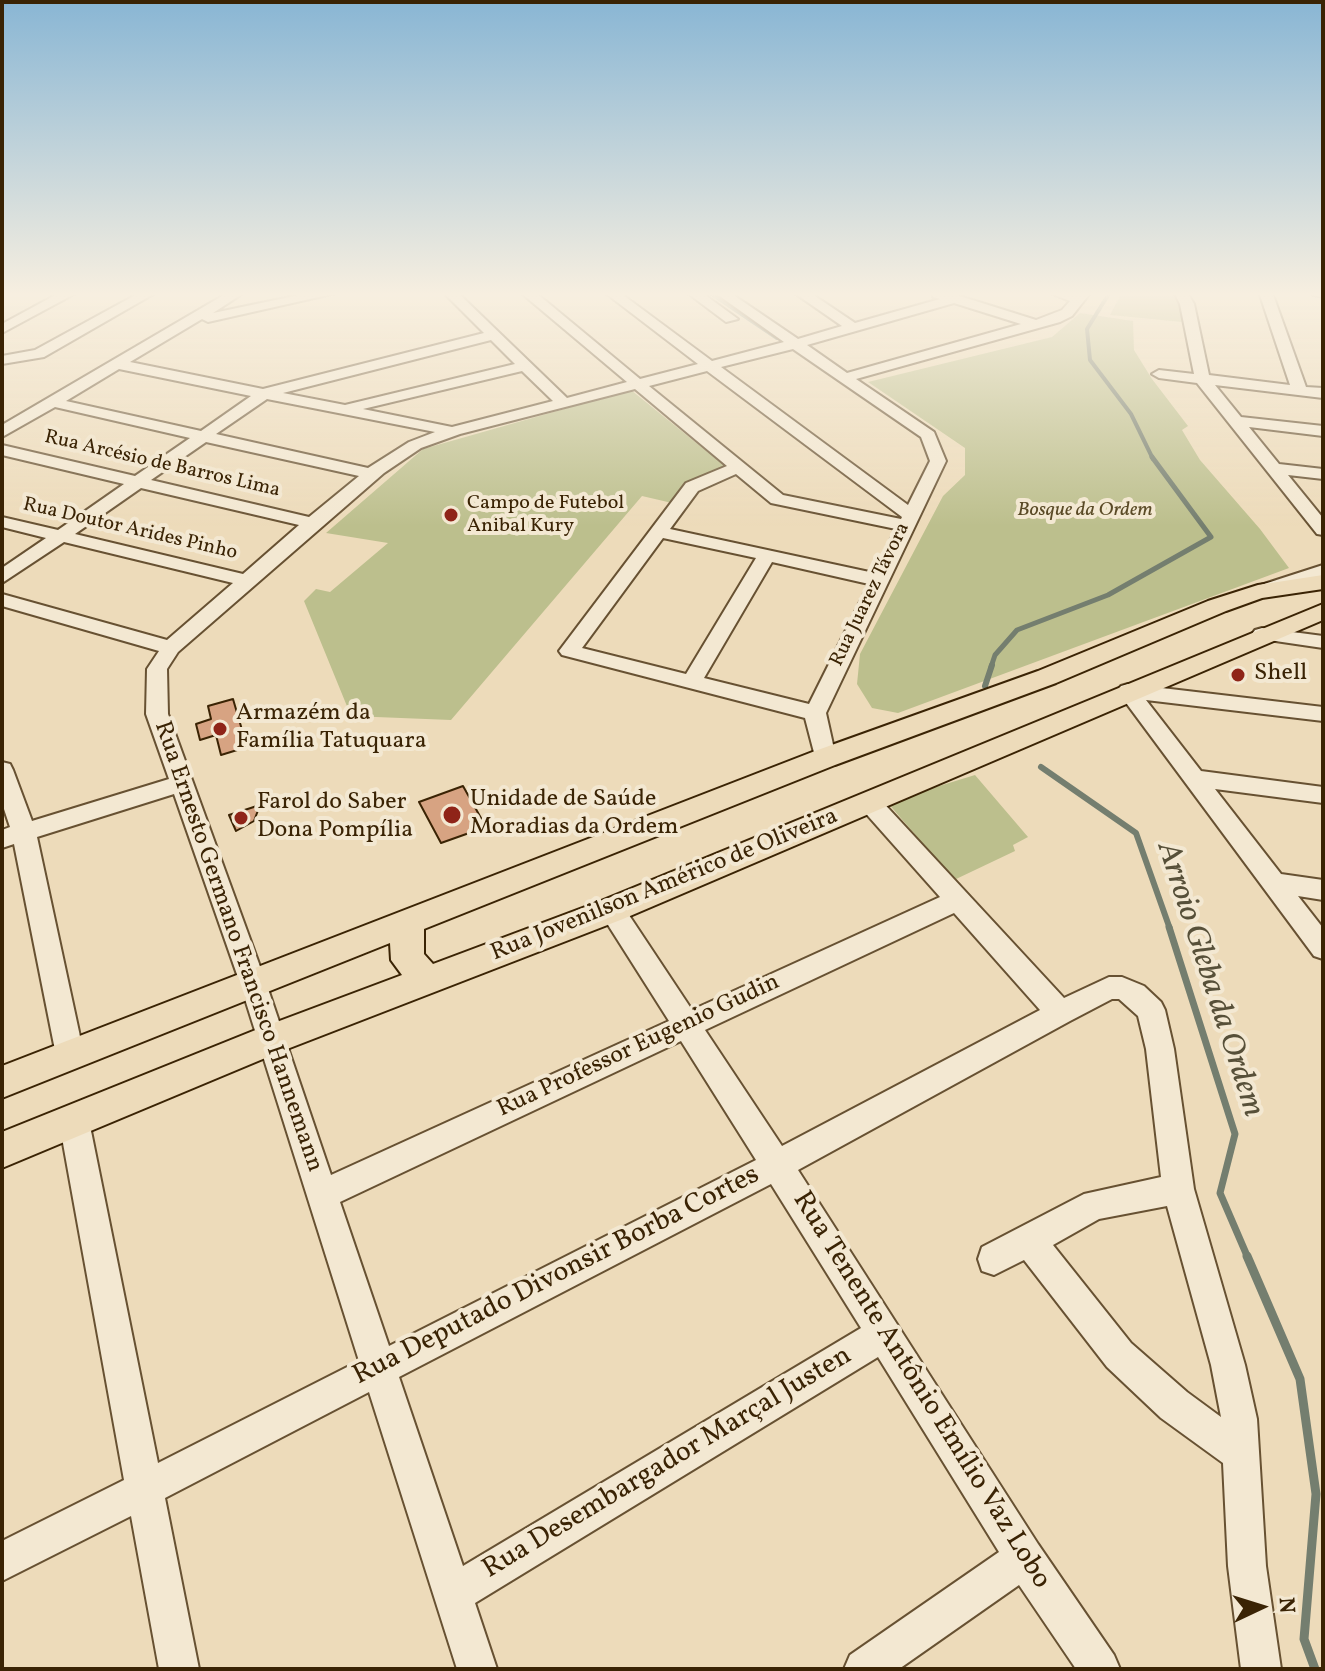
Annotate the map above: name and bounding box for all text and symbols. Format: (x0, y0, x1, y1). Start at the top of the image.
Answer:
street label: Rua Arcésio de Barros Lima (42, 426, 282, 504)
place label: Campo de Futebol Anibal Kury (467, 492, 624, 539)
street label: Rua Doutor Arides Pinho (20, 494, 240, 566)
park label: Bosque da Ordem (1017, 499, 1153, 523)
marker: Campo de Futebol Anibal Kury (442, 506, 460, 524)
street label: Rua Juarez Távora (826, 519, 916, 671)
place label: Shell (1254, 661, 1307, 689)
marker: Shell (1229, 666, 1247, 684)
place label: Armazém da Família Tatuquara (236, 701, 427, 757)
street label: Rua Ernesto Germano Francisco Hannemann (146, 718, 328, 1176)
marker: Armazém da Família Tatuquara (211, 720, 229, 738)
place label: Unidade de Saúde Moradias da Ordem (470, 787, 678, 843)
place label: Farol do Saber Dona Pompília (257, 790, 413, 846)
street label: Rua Jovenilson Américo de Oliveira (487, 803, 843, 969)
marker: Unidade de Saúde Moradias da Ordem (441, 804, 463, 826)
marker: Farol do Saber Dona Pompília (232, 809, 250, 827)
water label: Arroio Gleba da Ordem (1145, 838, 1271, 1122)
street label: Rua Professor Eugenio Gudin (493, 969, 785, 1125)
street label: Rua Deputado Divonsir Borba Cortes (348, 1160, 766, 1394)
street label: Rua Tenente Antônio Emílio Vaz Lobo (783, 1186, 1057, 1596)
street label: Rua Desembargador Marçal Justen (478, 1340, 858, 1588)
north arrow (1221, 1567, 1301, 1647)
text: N (1269, 1596, 1301, 1614)

